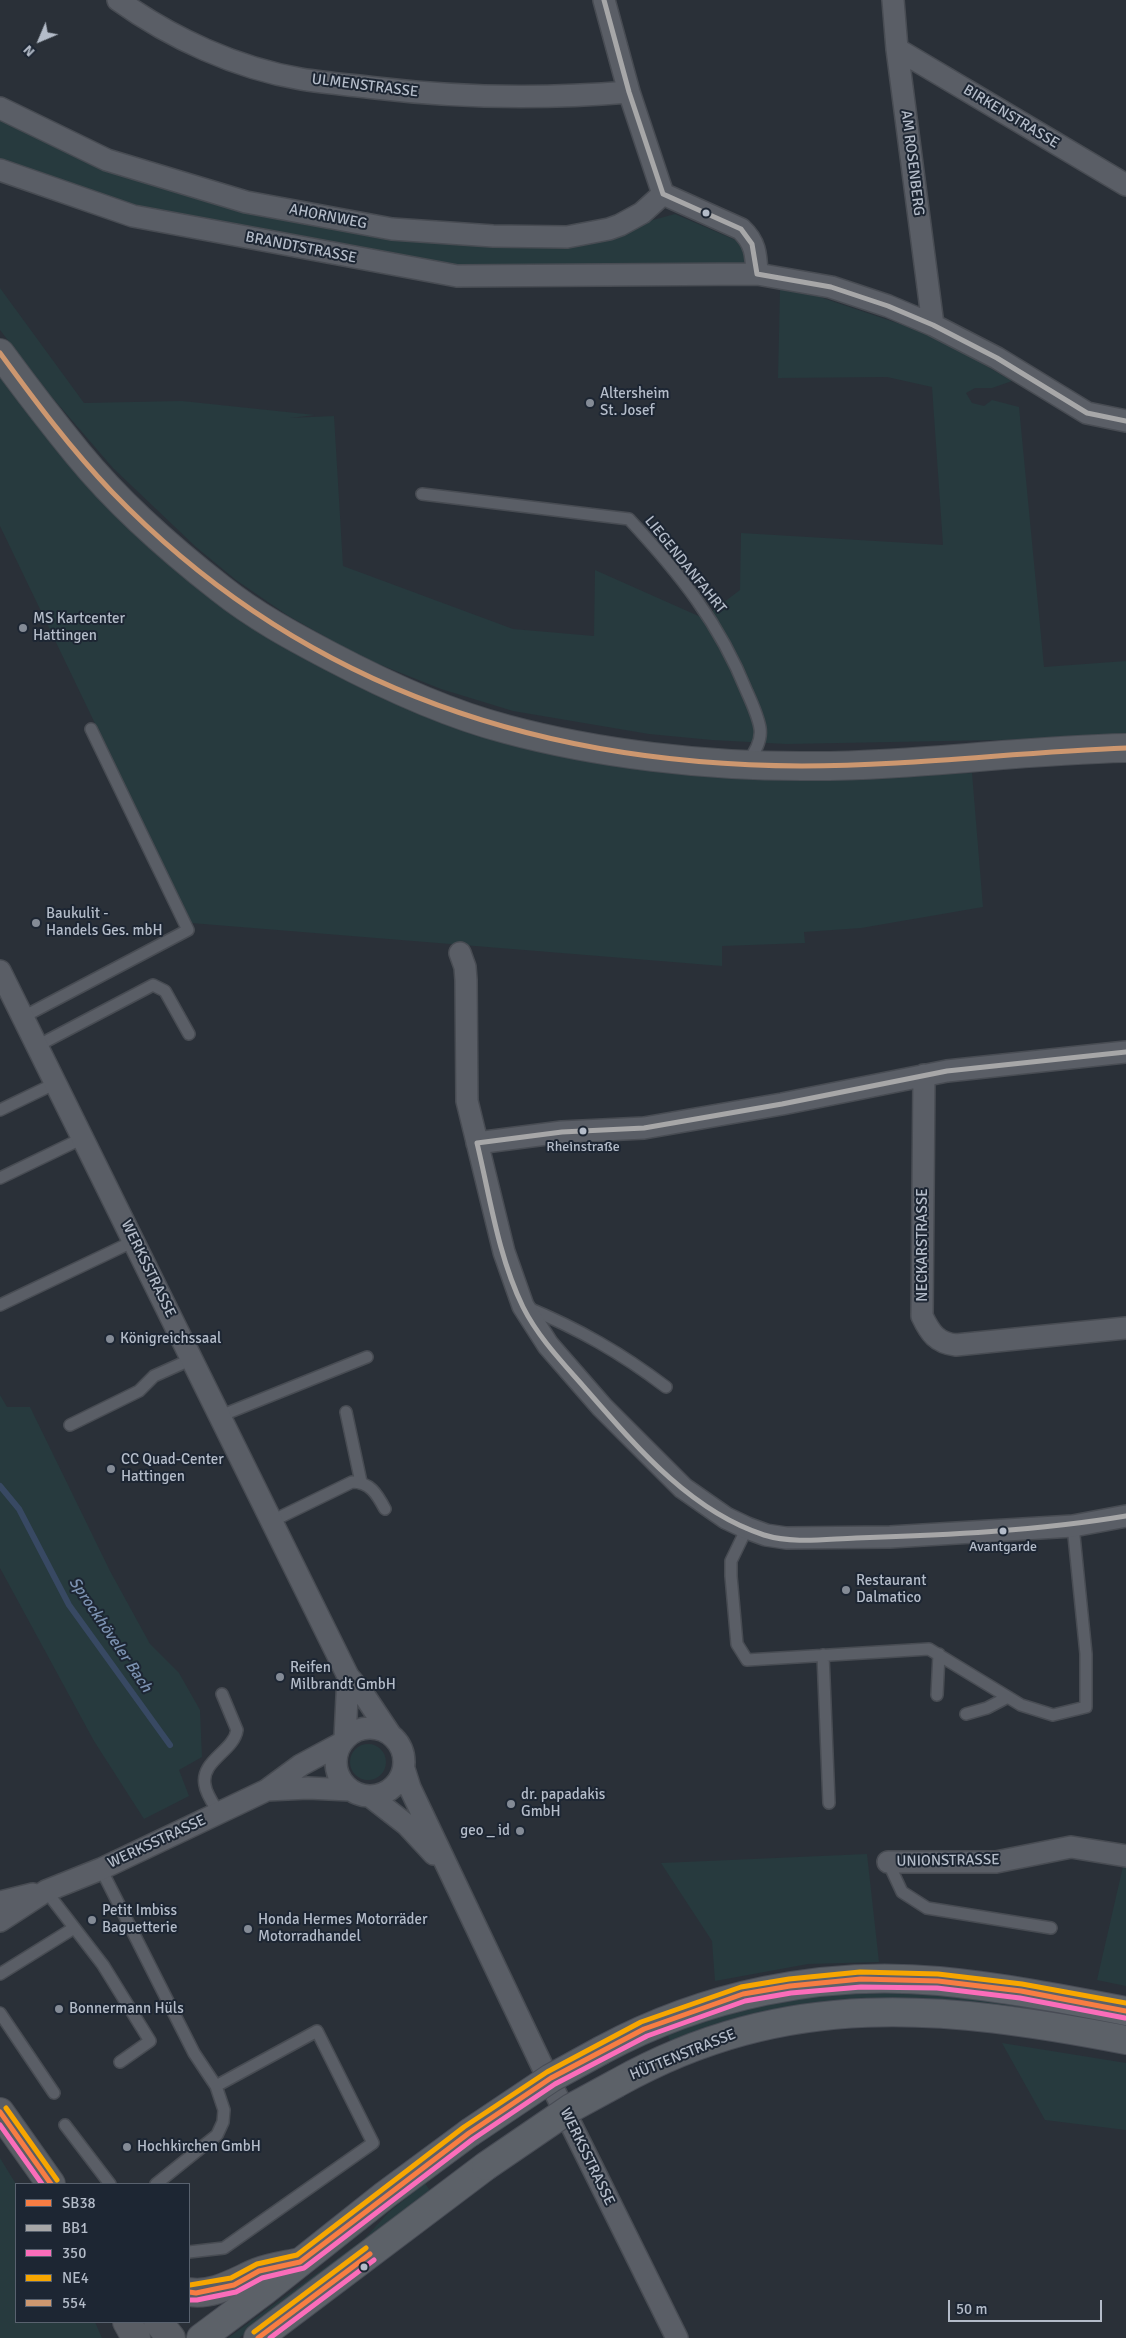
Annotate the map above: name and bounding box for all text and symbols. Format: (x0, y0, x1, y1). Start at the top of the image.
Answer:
north arrow (15, 15, 65, 65)
text: N (20, 42, 38, 60)
street label: ULMENSTRASSE (311, 71, 419, 101)
street label: BIRKENSTRASSE (960, 81, 1062, 153)
street label: AM ROSENBERG (897, 109, 927, 217)
street label: AHORNWEG (287, 201, 369, 233)
unlabelled marker (701, 208, 711, 218)
street label: BRANDTSTRASSE (244, 228, 358, 268)
place label: Altersheim St. Josef (600, 385, 670, 420)
marker: Altersheim St. Josef (584, 397, 596, 409)
street label: LIEGENDANFAHRT (640, 513, 730, 617)
place label: MS Kartcenter Hattingen (33, 610, 125, 645)
marker: MS Kartcenter Hattingen (17, 622, 29, 634)
place label: Baukulit - Handels Ges. mbH (46, 905, 163, 940)
marker: Baukulit - Handels Ges. mbH (30, 917, 42, 929)
marker: Rheinstraße (578, 1126, 588, 1136)
place label: Rheinstraße (546, 1139, 620, 1155)
street label: NECKARSTRASSE (914, 1188, 932, 1302)
street label: WERKSSTRASSE (117, 1217, 179, 1321)
place label: Königreichssaal (120, 1330, 221, 1348)
marker: Königreichssaal (104, 1333, 116, 1345)
place label: CC Quad-Center Hattingen (121, 1451, 224, 1486)
marker: CC Quad-Center Hattingen (105, 1463, 117, 1475)
marker: Avantgarde (998, 1526, 1008, 1536)
place label: Avantgarde (969, 1539, 1037, 1555)
place label: Restaurant Dalmatico (856, 1572, 926, 1607)
water label: Sprockhöveler Bach (64, 1574, 156, 1696)
marker: Restaurant Dalmatico (840, 1584, 852, 1596)
place label: Reifen Milbrandt GmbH (290, 1659, 396, 1694)
marker: Reifen Milbrandt GmbH (274, 1671, 286, 1683)
place label: dr. papadakis GmbH (521, 1786, 605, 1821)
marker: dr. papadakis GmbH (505, 1798, 517, 1810)
street label: WERKSSTRASSE (105, 1811, 209, 1873)
place label: geo _ id (460, 1822, 510, 1840)
marker: geo _ id (514, 1825, 526, 1837)
street label: UNIONSTRASSE (896, 1851, 1000, 1871)
place label: Petit Imbiss Baguetterie (102, 1902, 177, 1937)
place label: Honda Hermes Motorräder Motorradhandel (258, 1911, 428, 1946)
marker: Petit Imbiss Baguetterie (86, 1914, 98, 1926)
marker: Honda Hermes Motorräder Motorradhandel (242, 1923, 254, 1935)
place label: Bonnermann Hüls (69, 2000, 184, 2018)
marker: Bonnermann Hüls (53, 2003, 65, 2015)
street label: HÜTTENSTRASSE (627, 2026, 739, 2084)
street label: WERKSSTRASSE (556, 2105, 618, 2209)
place label: Hochkirchen GmbH (137, 2138, 261, 2156)
marker: Hochkirchen GmbH (121, 2141, 133, 2153)
legend (15, 2183, 190, 2323)
text: SB38 (62, 2194, 96, 2212)
text: BB1 (62, 2219, 88, 2237)
text: 350 (62, 2244, 86, 2262)
unlabelled marker (359, 2262, 369, 2272)
text: NE4 (62, 2269, 89, 2287)
scale bar (951, 2290, 1105, 2322)
text: 554 (62, 2294, 86, 2312)
text: 50 m (956, 2300, 987, 2318)

